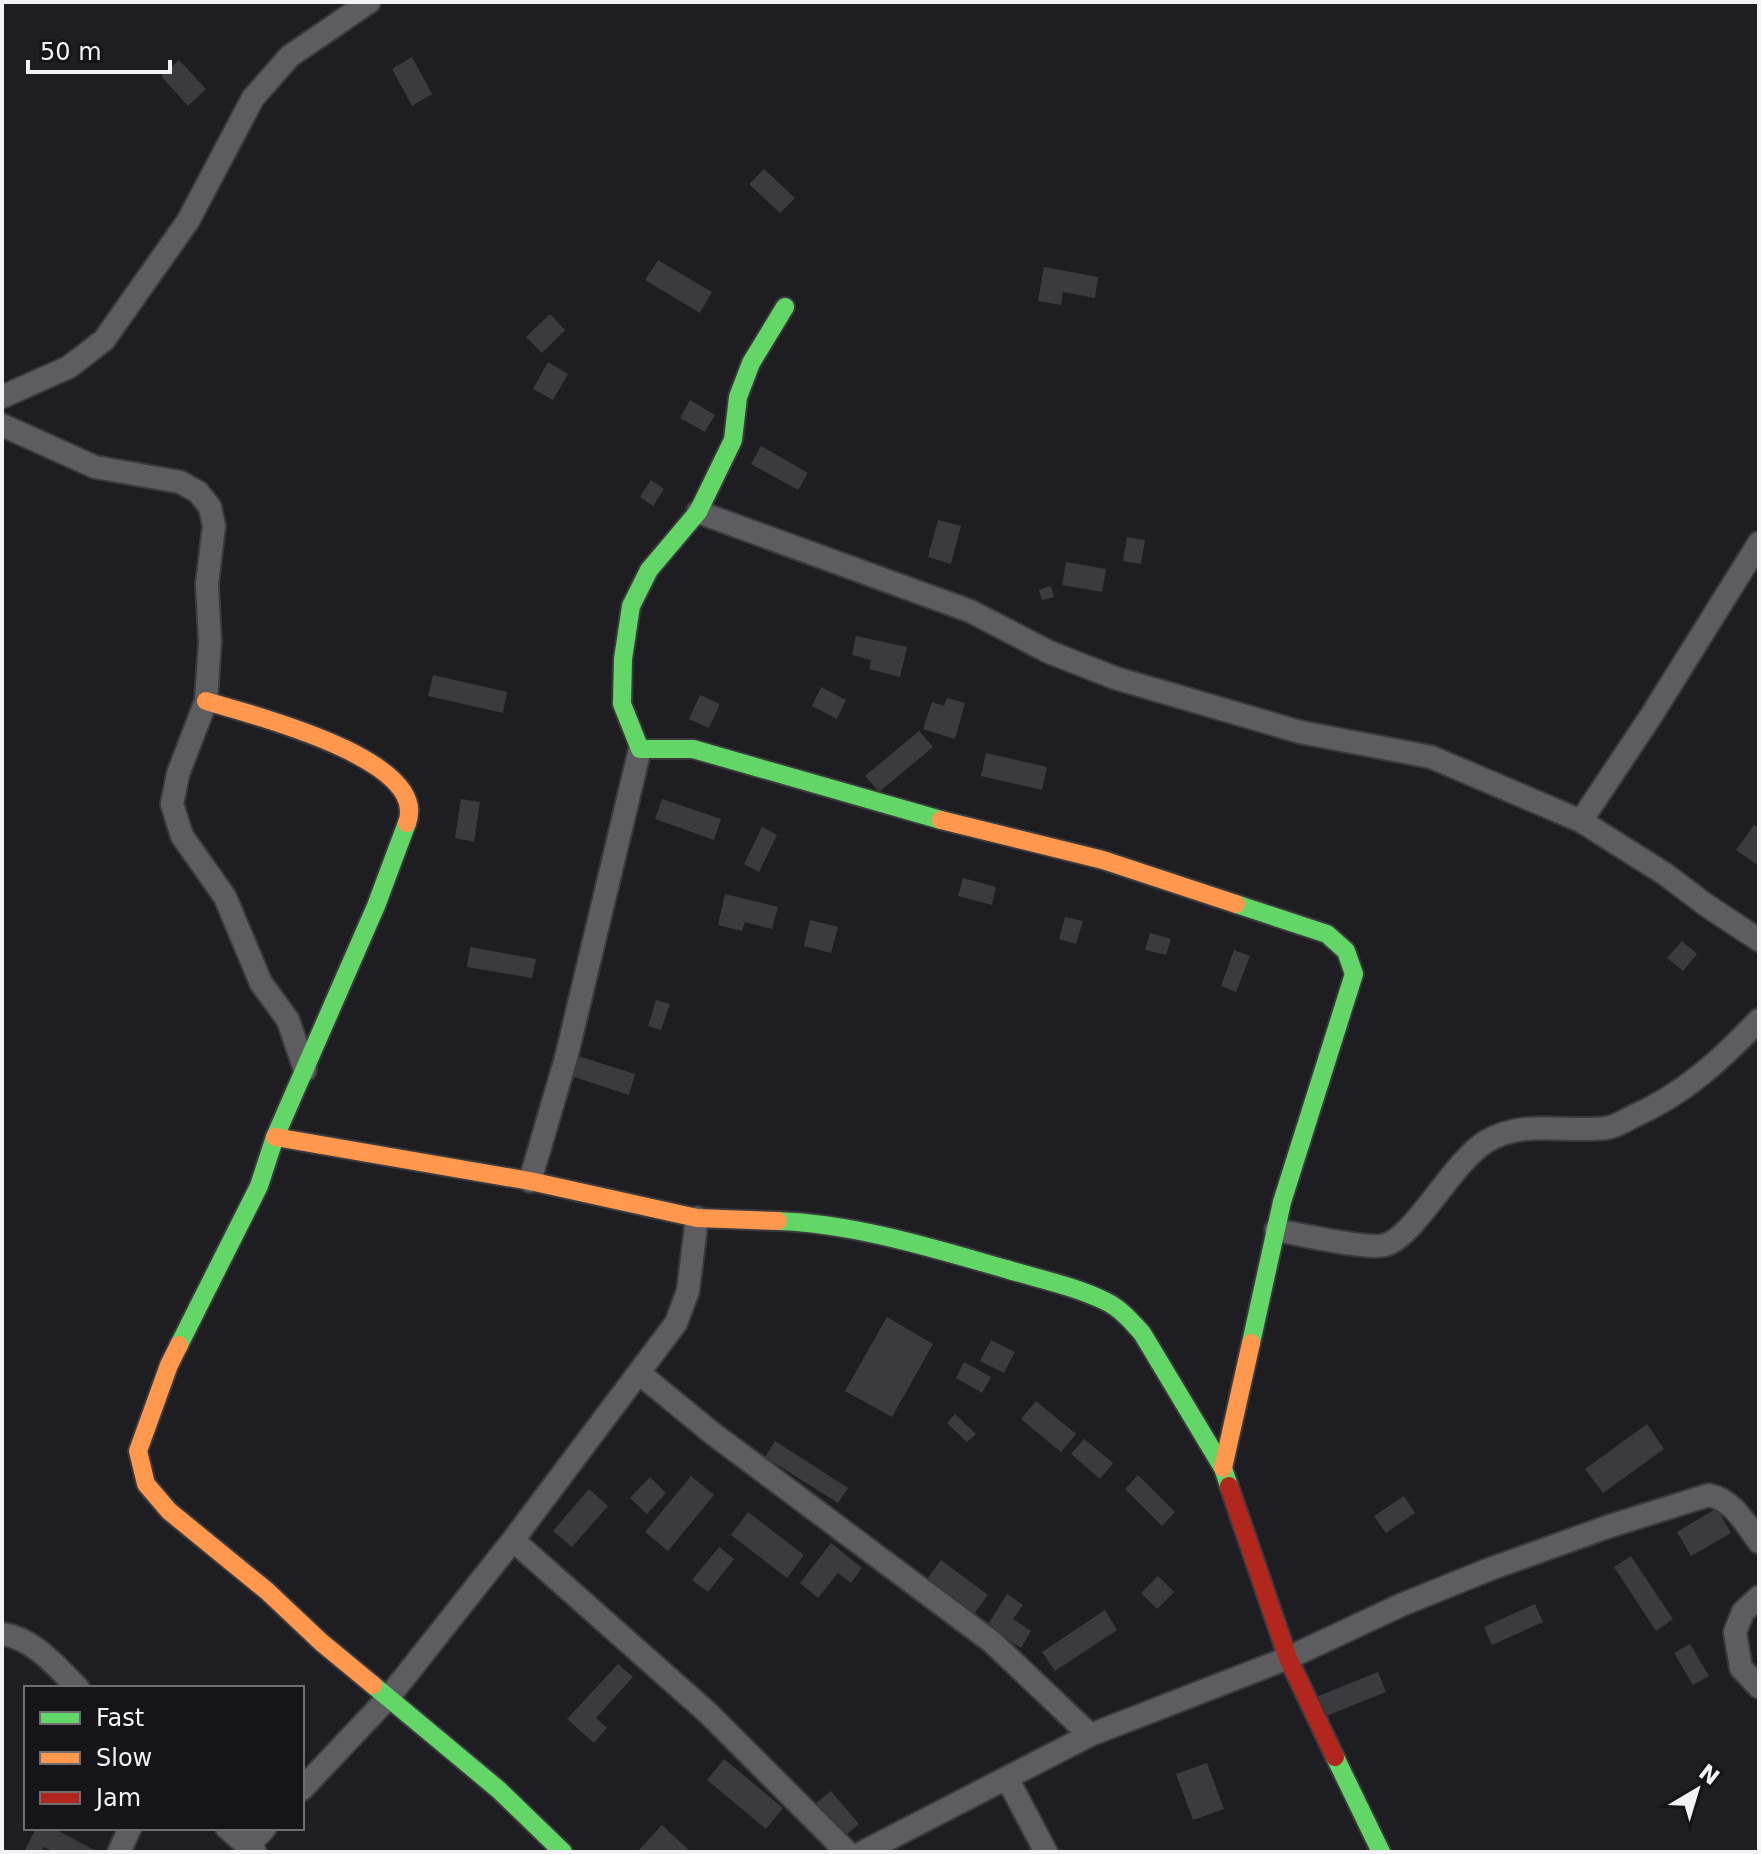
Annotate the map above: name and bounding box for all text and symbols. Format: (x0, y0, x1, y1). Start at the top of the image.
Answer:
scale bar (28, 24, 170, 74)
text: 50 m (40, 38, 102, 66)
legend (24, 1686, 304, 1830)
text: Fast (96, 1704, 144, 1732)
text: Slow (96, 1744, 152, 1772)
north arrow (1657, 1750, 1737, 1830)
text: N (1694, 1759, 1724, 1790)
text: Jam (94, 1784, 141, 1812)

